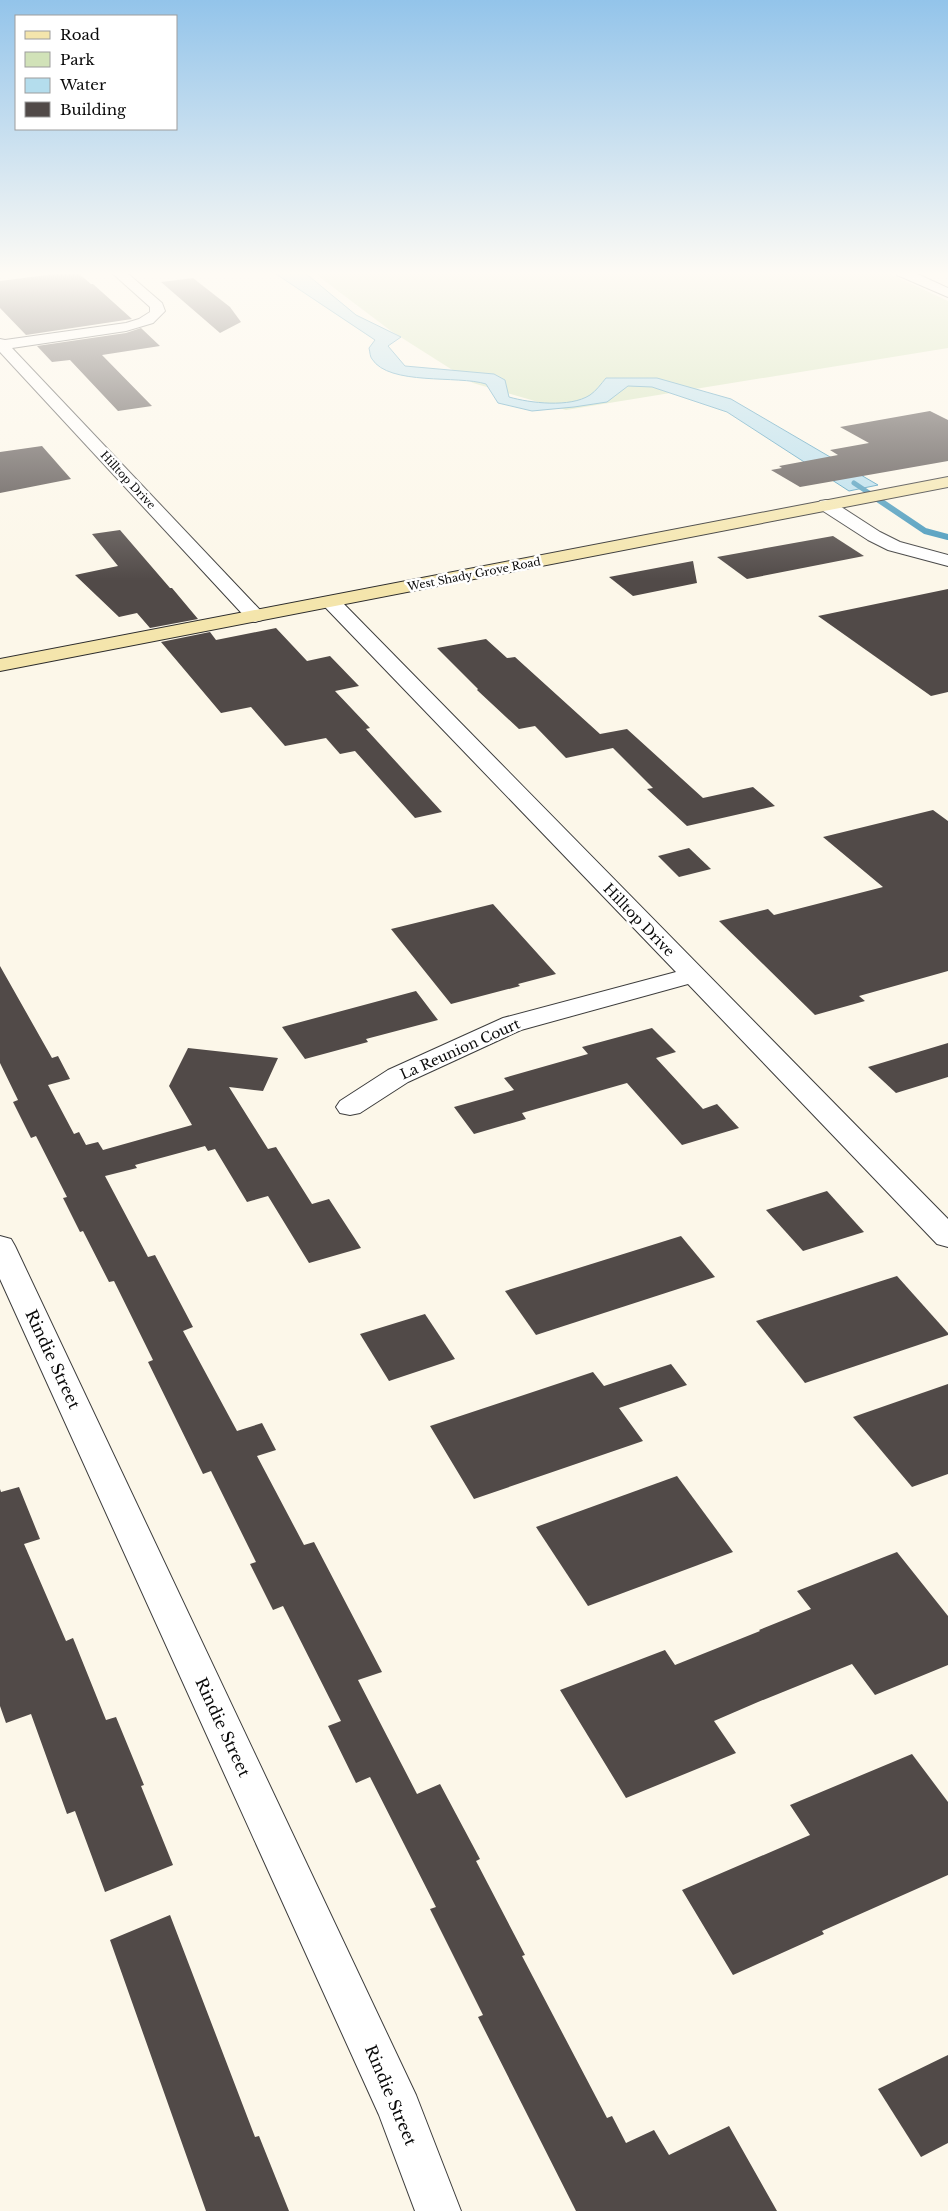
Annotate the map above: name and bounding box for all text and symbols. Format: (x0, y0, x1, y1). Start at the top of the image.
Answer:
legend (15, 15, 178, 130)
text: Road (60, 25, 100, 44)
text: Park (60, 50, 96, 69)
text: Water (59, 75, 107, 94)
text: Building (60, 100, 127, 119)
street label: Hilltop Drive (97, 448, 159, 512)
street label: West Shady Grove Road (405, 554, 542, 594)
street label: Hilltop Drive (600, 880, 678, 960)
street label: La Reunion Court (397, 1014, 523, 1083)
street label: Rindie Street (21, 1306, 85, 1412)
street label: Rindie Street (191, 1674, 255, 1780)
street label: Rindie Street (361, 2042, 421, 2148)

